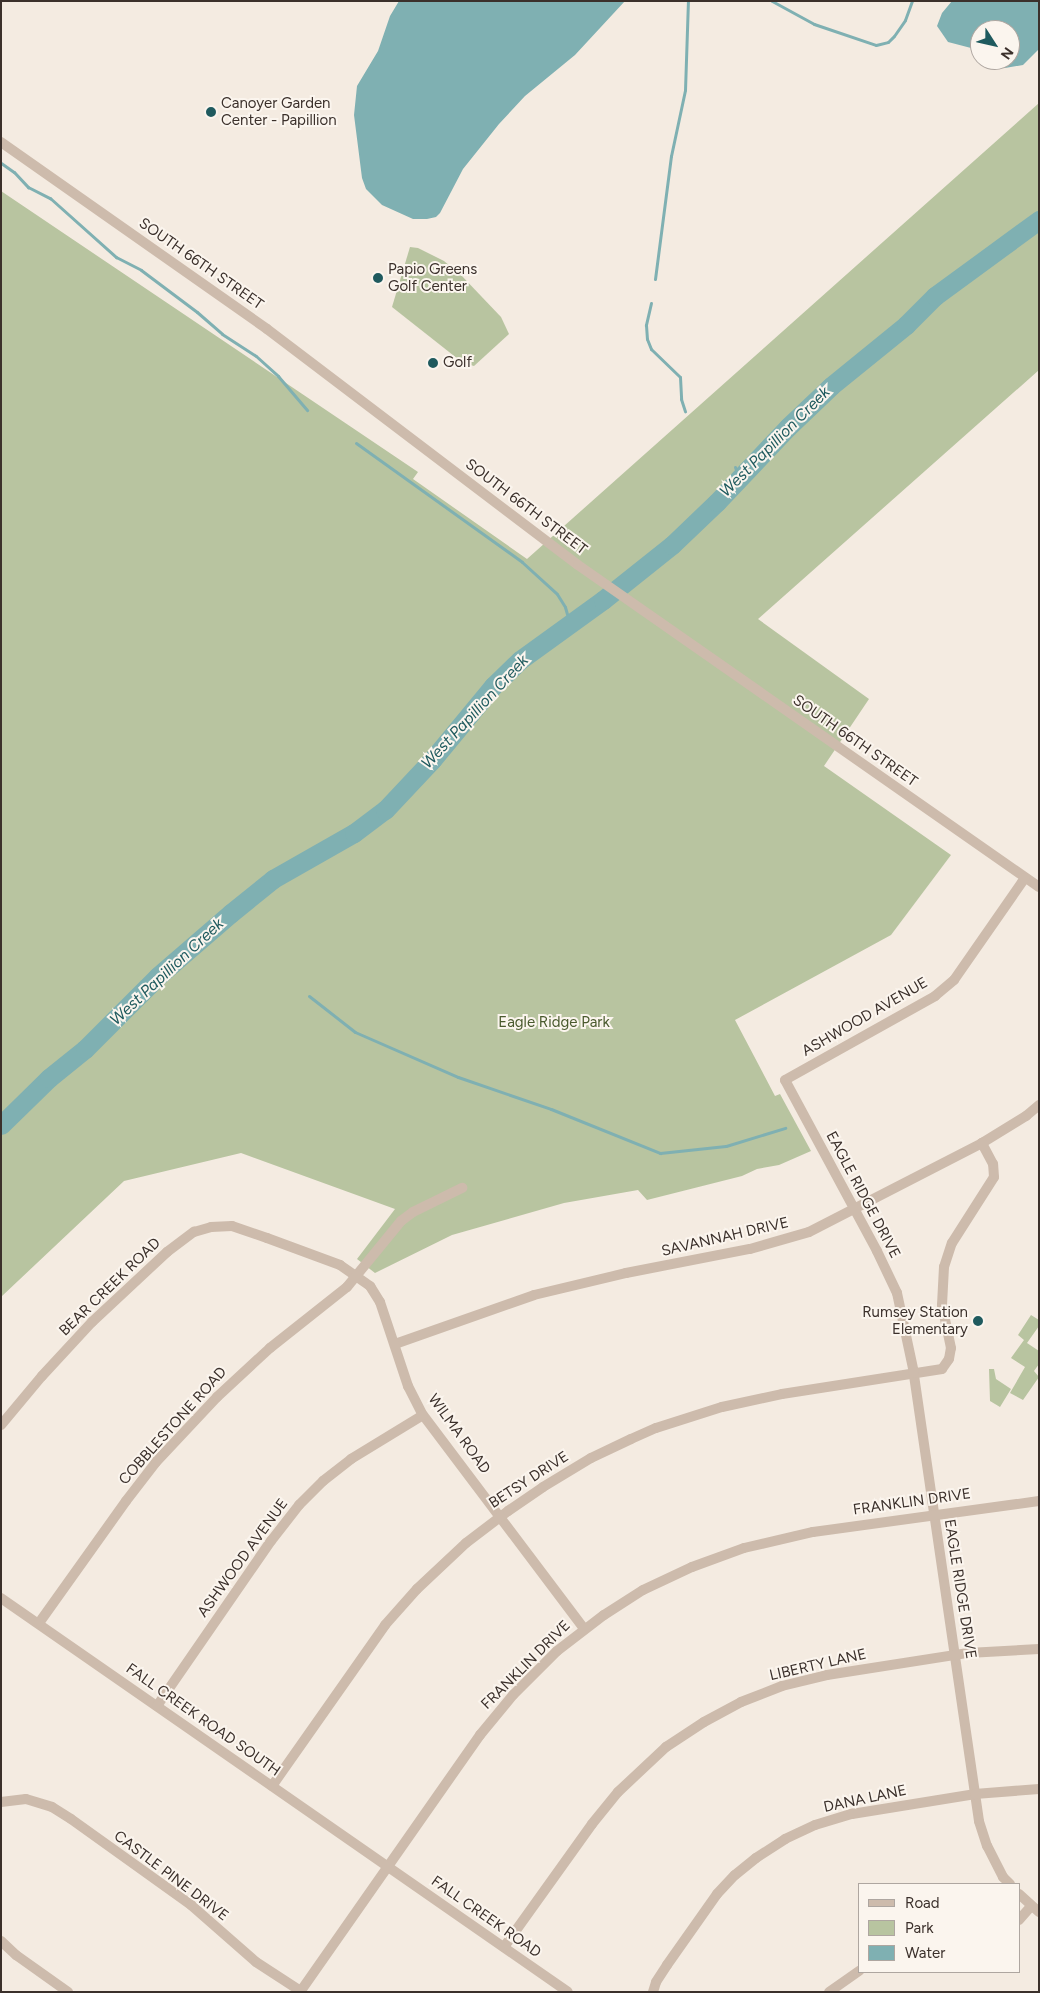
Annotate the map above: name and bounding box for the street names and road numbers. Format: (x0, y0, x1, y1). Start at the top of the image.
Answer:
street label: SOUTH 66TH STREET (135, 214, 267, 314)
street label: SOUTH 66TH STREET (462, 455, 590, 559)
street label: SOUTH 66TH STREET (789, 691, 921, 791)
street label: ASHWOOD AVENUE (799, 974, 931, 1060)
street label: EAGLE RIDGE DRIVE (822, 1128, 904, 1262)
street label: SAVANNAH DRIVE (660, 1214, 790, 1260)
street label: BEAR CREEK ROAD (56, 1234, 164, 1340)
street label: COBBLESTONE ROAD (115, 1363, 231, 1489)
street label: WILMA ROAD (424, 1391, 494, 1477)
street label: BETSY DRIVE (486, 1448, 572, 1512)
street label: FRANKLIN DRIVE (852, 1485, 972, 1519)
street label: ASHWOOD AVENUE (194, 1495, 292, 1621)
street label: EAGLE RIDGE DRIVE (940, 1518, 980, 1660)
street label: FRANKLIN DRIVE (478, 1617, 574, 1713)
street label: LIBERTY LANE (768, 1645, 868, 1685)
street label: FALL CREEK ROAD SOUTH (122, 1660, 284, 1780)
street label: DANA LANE (822, 1781, 908, 1817)
street label: CASTLE PINE DRIVE (110, 1827, 232, 1925)
street label: FALL CREEK ROAD (428, 1872, 544, 1962)

